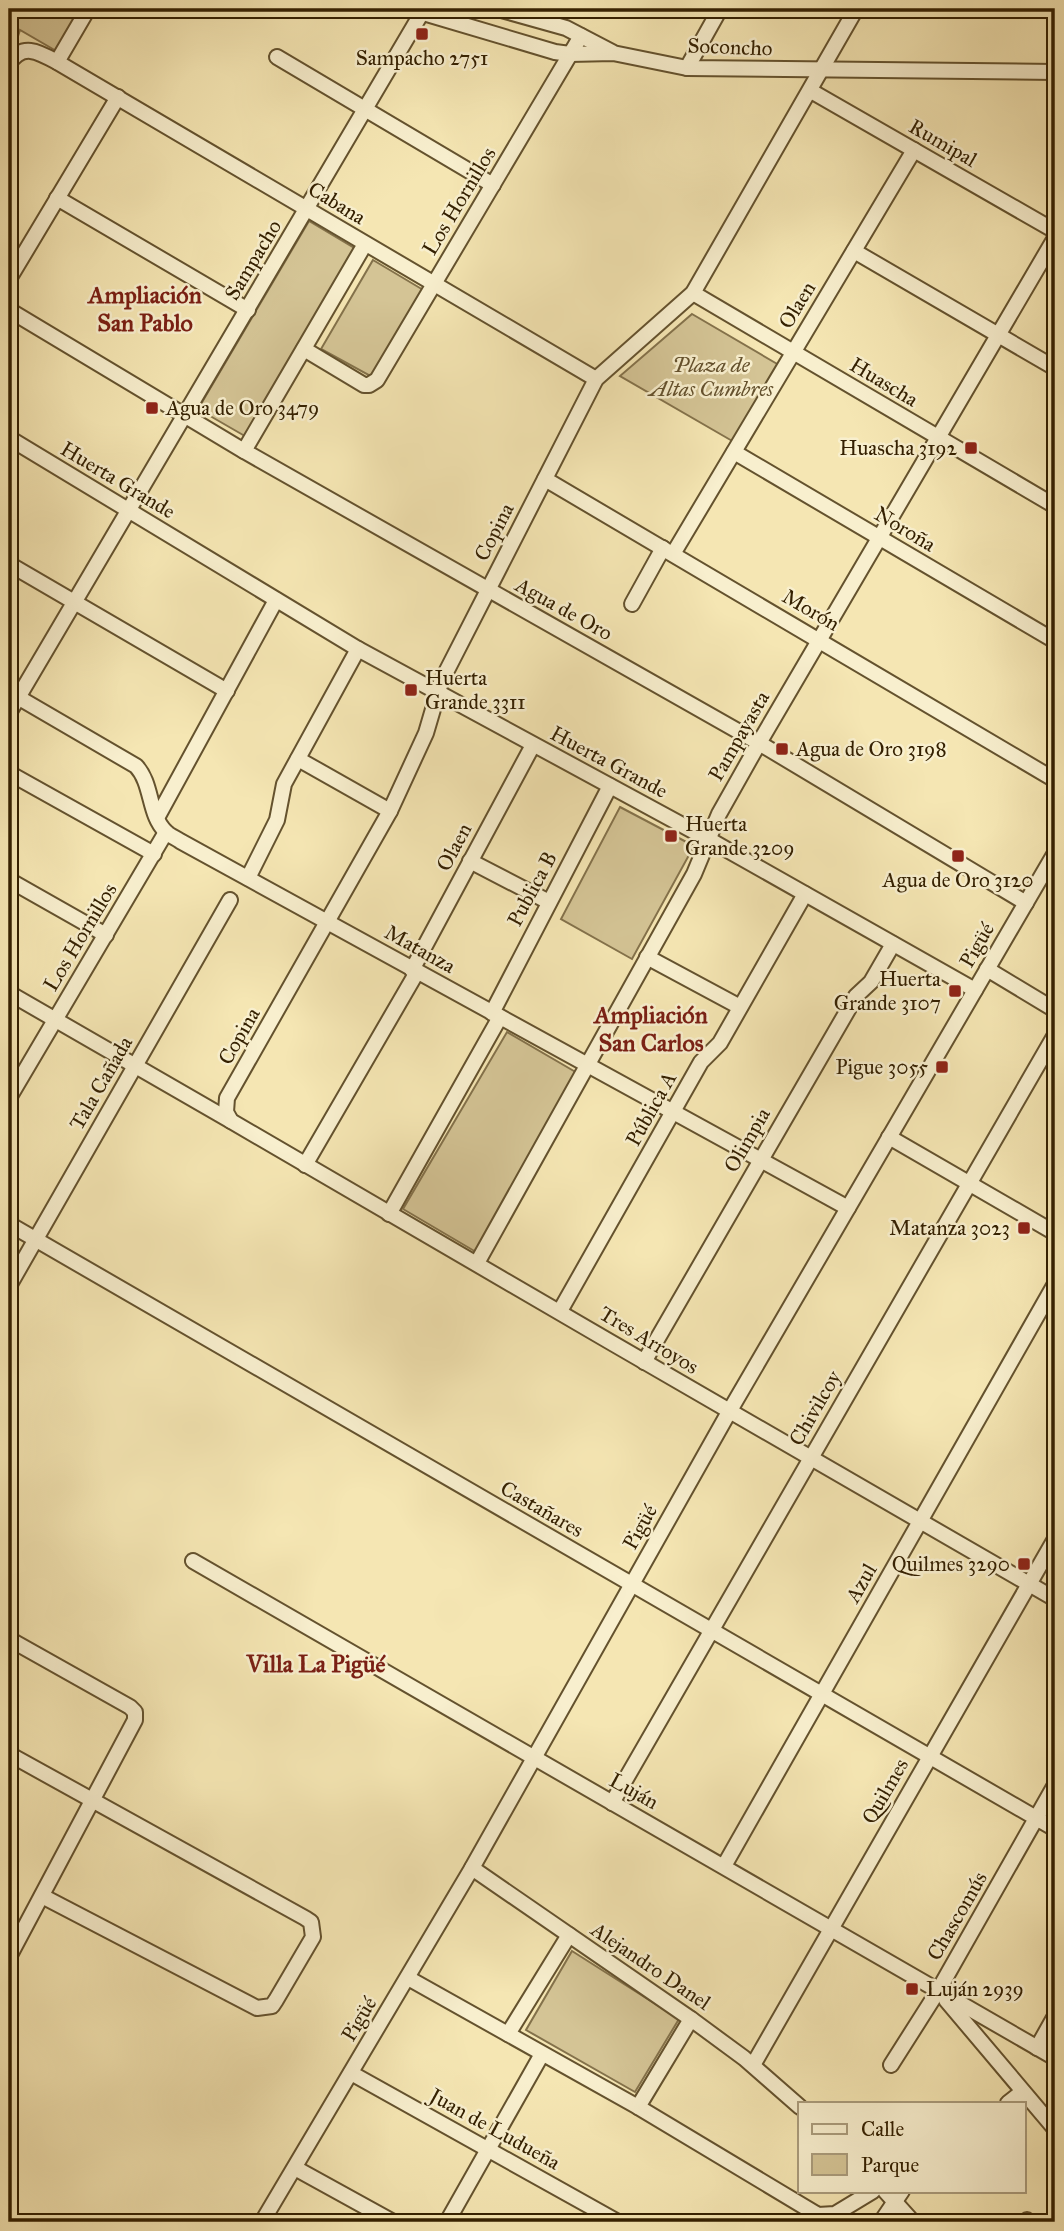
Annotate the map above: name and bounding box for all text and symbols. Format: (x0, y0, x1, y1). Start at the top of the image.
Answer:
marker: Sampacho 2751 (414, 26, 430, 42)
street label: Soconcho (687, 33, 773, 61)
place label: Sampacho 2751 (356, 45, 488, 71)
street label: Rumipal (904, 113, 982, 173)
street label: Los Hornillos (417, 142, 501, 260)
street label: Cabana (304, 176, 371, 230)
street label: Sampacho (219, 215, 287, 305)
street label: Olaen (773, 277, 821, 333)
district label: Ampliación San Pablo (86, 280, 202, 338)
park label: Plaza de Altas Cumbres (647, 352, 774, 402)
street label: Huascha (845, 352, 923, 413)
place label: Agua de Oro 3479 (165, 395, 319, 421)
marker: Agua de Oro 3479 (144, 400, 160, 416)
place label: Huascha 3192 (839, 435, 958, 461)
street label: Huerta Grande (56, 436, 180, 525)
marker: Huascha 3192 (963, 440, 979, 456)
street label: Copina (468, 499, 520, 565)
street label: Noroña (870, 501, 940, 557)
street label: Agua de Oro (510, 571, 617, 646)
street label: Morón (778, 583, 844, 637)
place label: Huerta Grande 3311 (425, 665, 526, 715)
marker: Huerta Grande 3311 (403, 682, 419, 698)
street label: Pampayasta (703, 686, 775, 786)
street label: Huerta Grande (546, 720, 672, 804)
place label: Agua de Oro 3198 (795, 736, 947, 762)
marker: Agua de Oro 3198 (774, 741, 790, 757)
place label: Huerta Grande 3209 (685, 811, 795, 861)
street label: Olaen (431, 819, 477, 875)
marker: Huerta Grande 3209 (663, 828, 679, 844)
street label: Publica B (502, 847, 562, 931)
marker: Agua de Oro 3120 (950, 848, 966, 864)
place label: Agua de Oro 3120 (882, 867, 1033, 893)
street label: Los Hornillos (38, 878, 122, 996)
street label: Pigüé (954, 918, 1000, 972)
street label: Matanza (380, 919, 460, 979)
place label: Huerta Grande 3107 (834, 966, 941, 1016)
marker: Huerta Grande 3107 (947, 983, 963, 999)
district label: Ampliación San Carlos (592, 1000, 708, 1058)
street label: Copina (212, 1003, 266, 1069)
street label: Tala Cañada (64, 1031, 138, 1134)
place label: Pigue 3055 (836, 1054, 928, 1080)
marker: Pigue 3055 (934, 1059, 950, 1075)
street label: Pública A (620, 1067, 682, 1151)
street label: Olimpia (718, 1103, 776, 1177)
place label: Matanza 3023 (889, 1215, 1010, 1241)
marker: Matanza 3023 (1016, 1220, 1032, 1236)
street label: Tres Arroyos (595, 1300, 703, 1380)
street label: Chivilcoy (783, 1365, 847, 1450)
street label: Castañares (496, 1475, 588, 1543)
street label: Pigüé (617, 1500, 663, 1554)
place label: Quilmes 3290 (892, 1551, 1010, 1577)
marker: Quilmes 3290 (1016, 1556, 1032, 1572)
street label: Azul (839, 1559, 883, 1608)
district label: Villa La Pigüé (245, 1649, 387, 1679)
street label: Quilmes (856, 1754, 914, 1828)
street label: Luján (605, 1767, 663, 1815)
street label: Chascomús (921, 1867, 993, 1965)
street label: Alejandro Danel (585, 1916, 716, 2016)
place label: Luján 2939 (926, 1976, 1024, 2002)
marker: Luján 2939 (904, 1981, 920, 1997)
street label: Pigüé (336, 1992, 383, 2046)
street label: Juan de Ludueña (423, 2081, 565, 2176)
legend (798, 2102, 1026, 2192)
text: Calle (861, 2116, 904, 2142)
text: Parque (861, 2152, 920, 2178)

